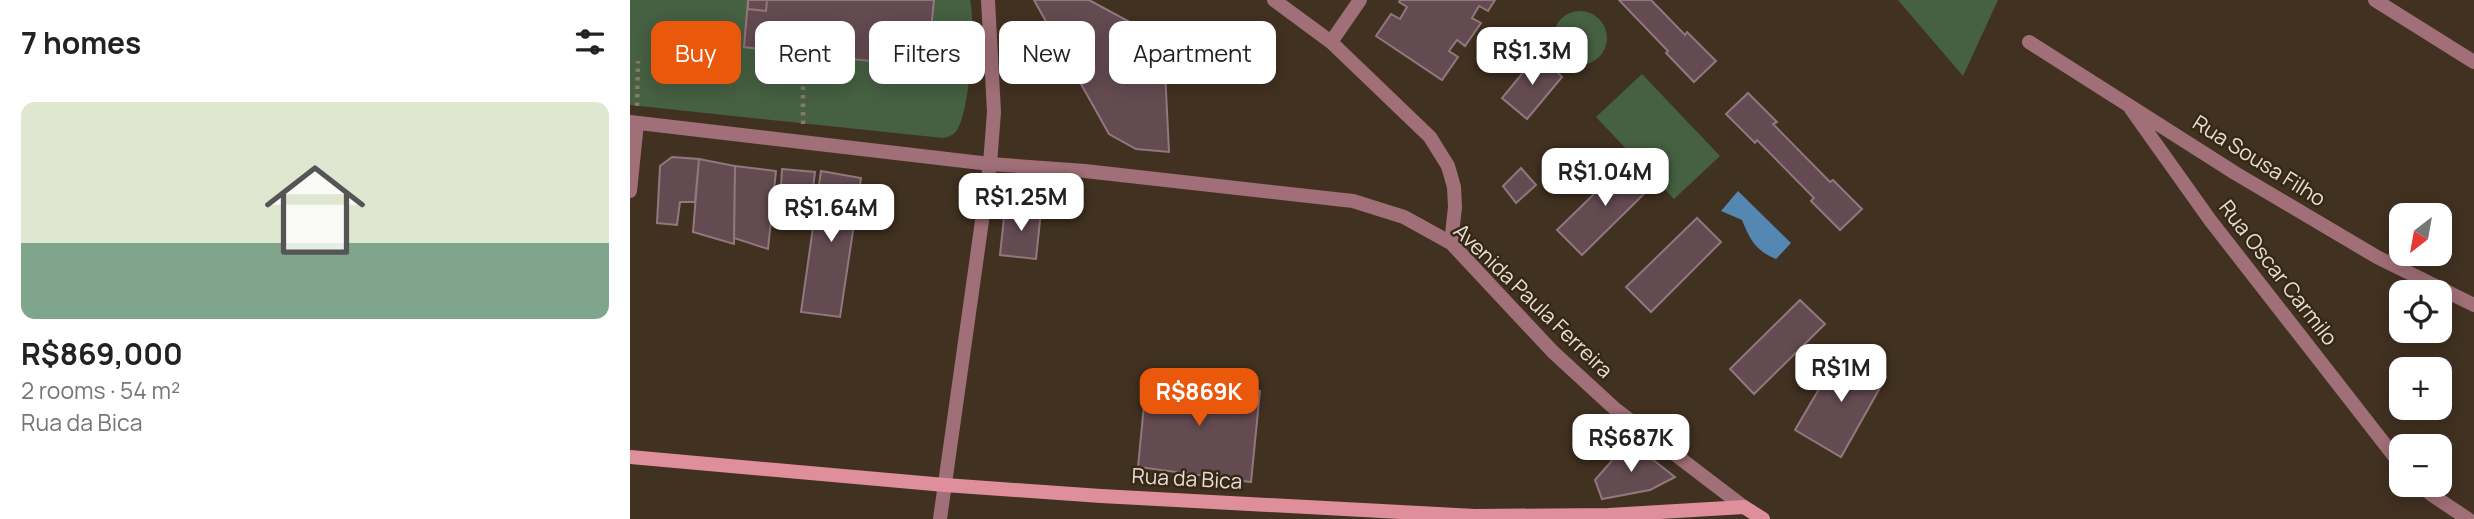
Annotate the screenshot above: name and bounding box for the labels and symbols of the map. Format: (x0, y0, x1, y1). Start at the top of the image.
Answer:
pin: R$1.3M (1475, 28, 1589, 87)
street label: Rua Sousa Filho (2188, 108, 2331, 212)
pin: R$1.04M (1540, 148, 1670, 208)
pin: R$1.25M (956, 174, 1086, 233)
pin: R$1.64M (766, 184, 896, 244)
street label: Rua Oscar Carmilo (2213, 194, 2344, 351)
north arrow (2389, 203, 2452, 266)
street label: Avenida Paula Ferreira (1448, 217, 1619, 384)
pin: R$1M (1800, 344, 1882, 404)
pin: R$869K (1142, 368, 1256, 428)
pin: R$687K (1574, 414, 1688, 474)
street label: Rua da Bica (1131, 461, 1243, 495)

